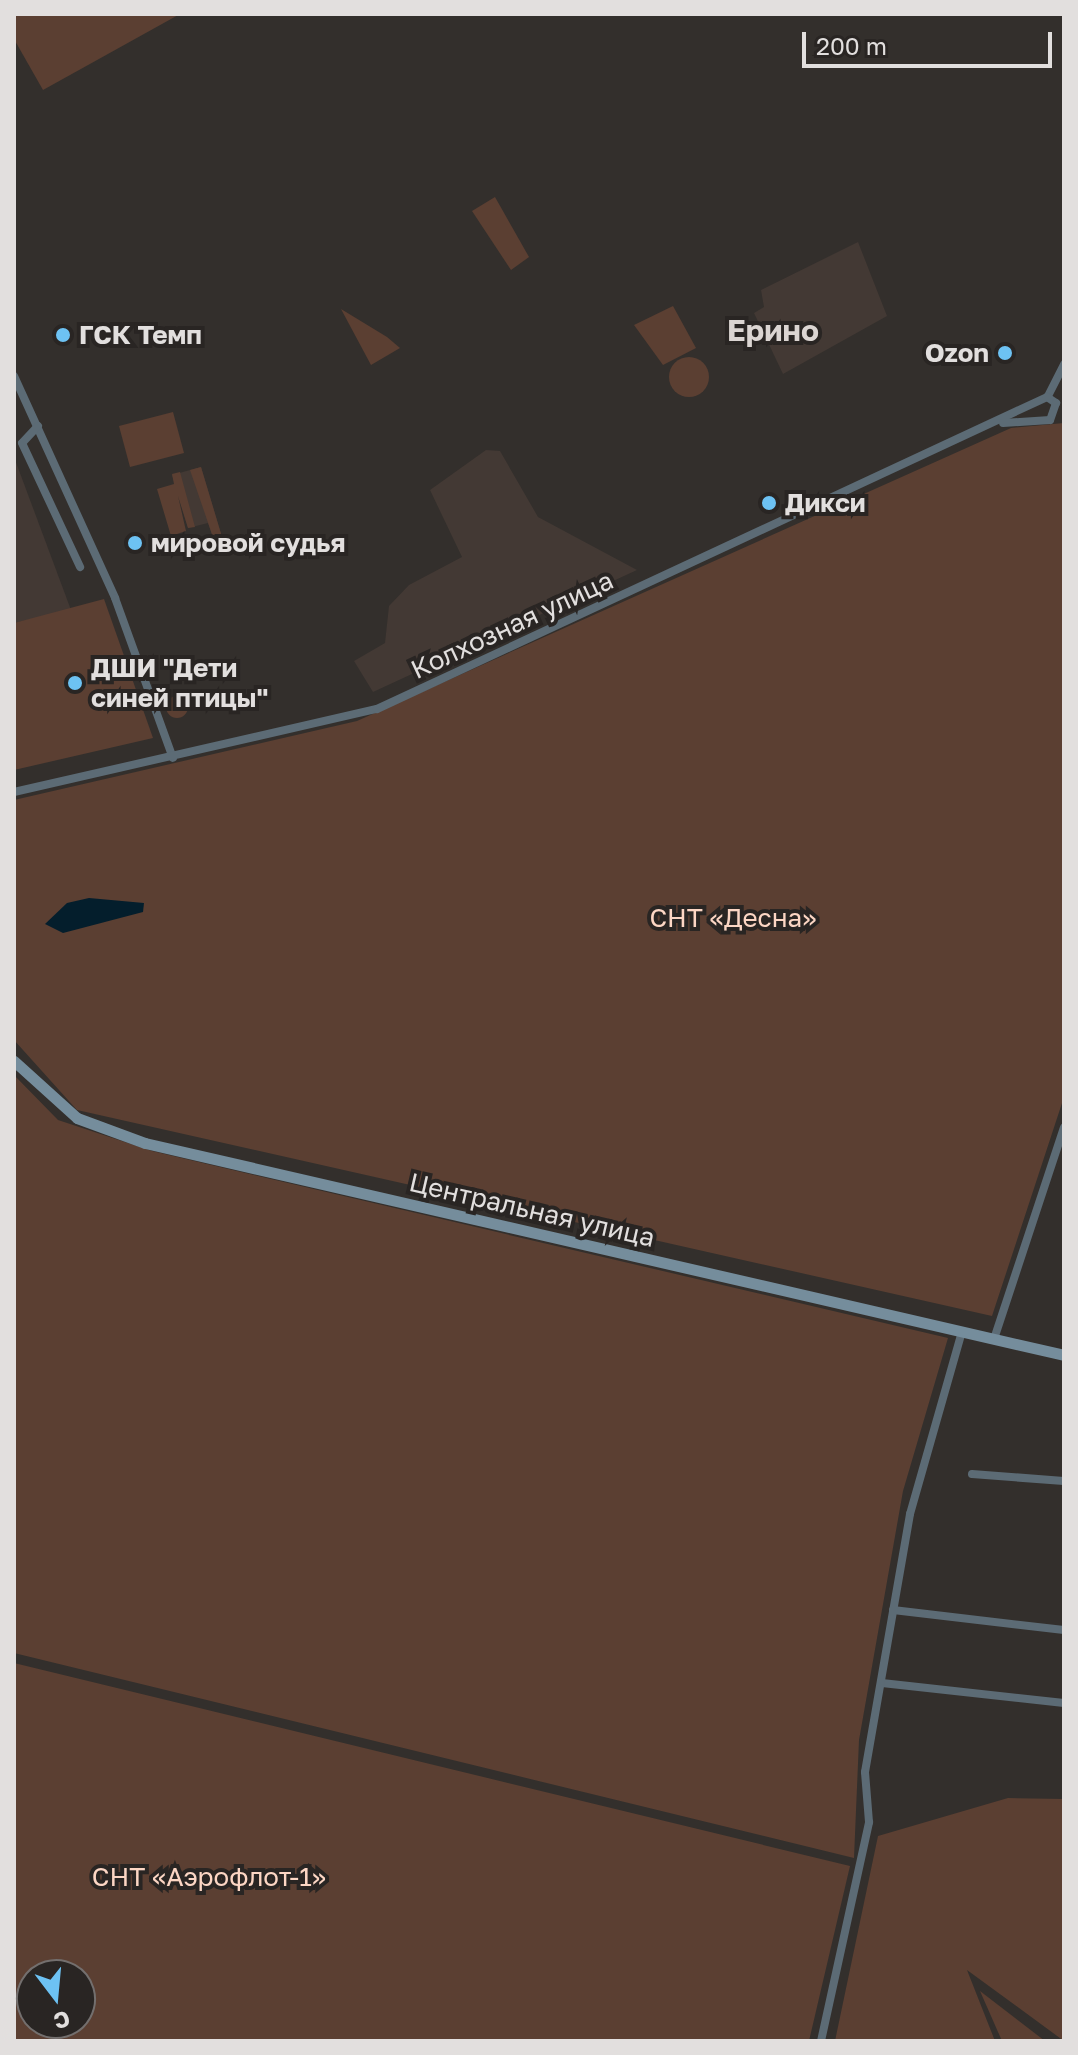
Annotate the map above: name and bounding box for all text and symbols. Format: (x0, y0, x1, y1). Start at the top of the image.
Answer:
scale bar (806, 16, 1056, 66)
text: 200 m (816, 31, 887, 60)
district label: Ерино (727, 312, 819, 348)
place label: ГСК Темп (79, 319, 202, 351)
marker: ГСК Темп (54, 326, 72, 344)
place label: Ozon (925, 337, 989, 369)
marker: Ozon (996, 344, 1014, 362)
place label: Дикси (785, 487, 866, 519)
marker: Дикси (760, 494, 778, 512)
place label: мировой судья (151, 527, 345, 559)
marker: мировой судья (126, 534, 144, 552)
street label: Колхозная улица (406, 565, 618, 685)
place label: ДШИ "Дети синей птицы" (91, 652, 268, 714)
marker: ДШИ "Дети синей птицы" (66, 674, 84, 692)
park label: СНТ «Десна» (649, 902, 817, 934)
street label: Центральная улица (406, 1167, 658, 1253)
park label: СНТ «Аэрофлот-1» (92, 1861, 326, 1893)
north arrow (16, 1959, 96, 2039)
text: С (51, 2005, 73, 2036)

